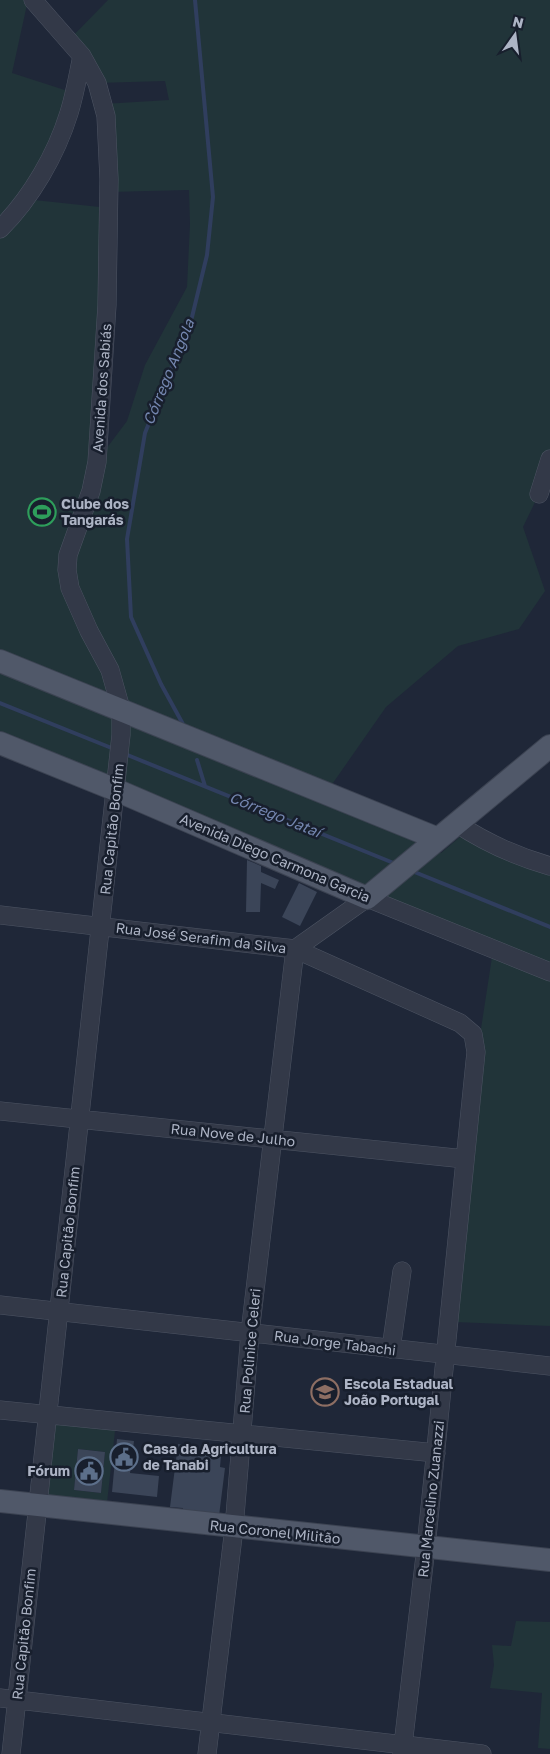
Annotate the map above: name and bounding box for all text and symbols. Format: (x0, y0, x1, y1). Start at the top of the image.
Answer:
north arrow (490, 10, 540, 60)
text: N (511, 12, 525, 31)
water label: Córrego Angola (139, 316, 199, 427)
street label: Avenida dos Sabiás (89, 323, 114, 453)
place label: Clube dos Tangarás (61, 495, 129, 528)
sports icon: Clube dos Tangarás (27, 497, 57, 527)
street label: Rua Capitão Bonfim (96, 762, 127, 895)
water label: Córrego Jataí (227, 788, 327, 843)
street label: Avenida Diego Carmona Garcia (178, 810, 373, 905)
street label: Rua José Serafim da Silva (115, 919, 287, 956)
street label: Rua Nove de Julho (170, 1120, 296, 1149)
street label: Rua Capitão Bonfim (52, 1165, 83, 1298)
street label: Rua Polinice Celeri (236, 1288, 263, 1414)
street label: Rua Jorge Tabachi (273, 1327, 397, 1358)
place label: Escola Estadual João Portugal (344, 1375, 454, 1408)
school or university icon: Escola Estadual João Portugal (310, 1377, 340, 1407)
street label: Rua Marcelino Zuanazzi (414, 1419, 447, 1578)
place label: Casa da Agricultura de Tanabi (143, 1440, 277, 1473)
public building icon: Casa da Agricultura de Tanabi (109, 1442, 139, 1472)
public building icon: Fórum (74, 1456, 104, 1486)
place label: Fórum (27, 1462, 70, 1479)
street label: Rua Coronel Militão (209, 1516, 341, 1547)
street label: Rua Capitão Bonfim (8, 1567, 39, 1700)

